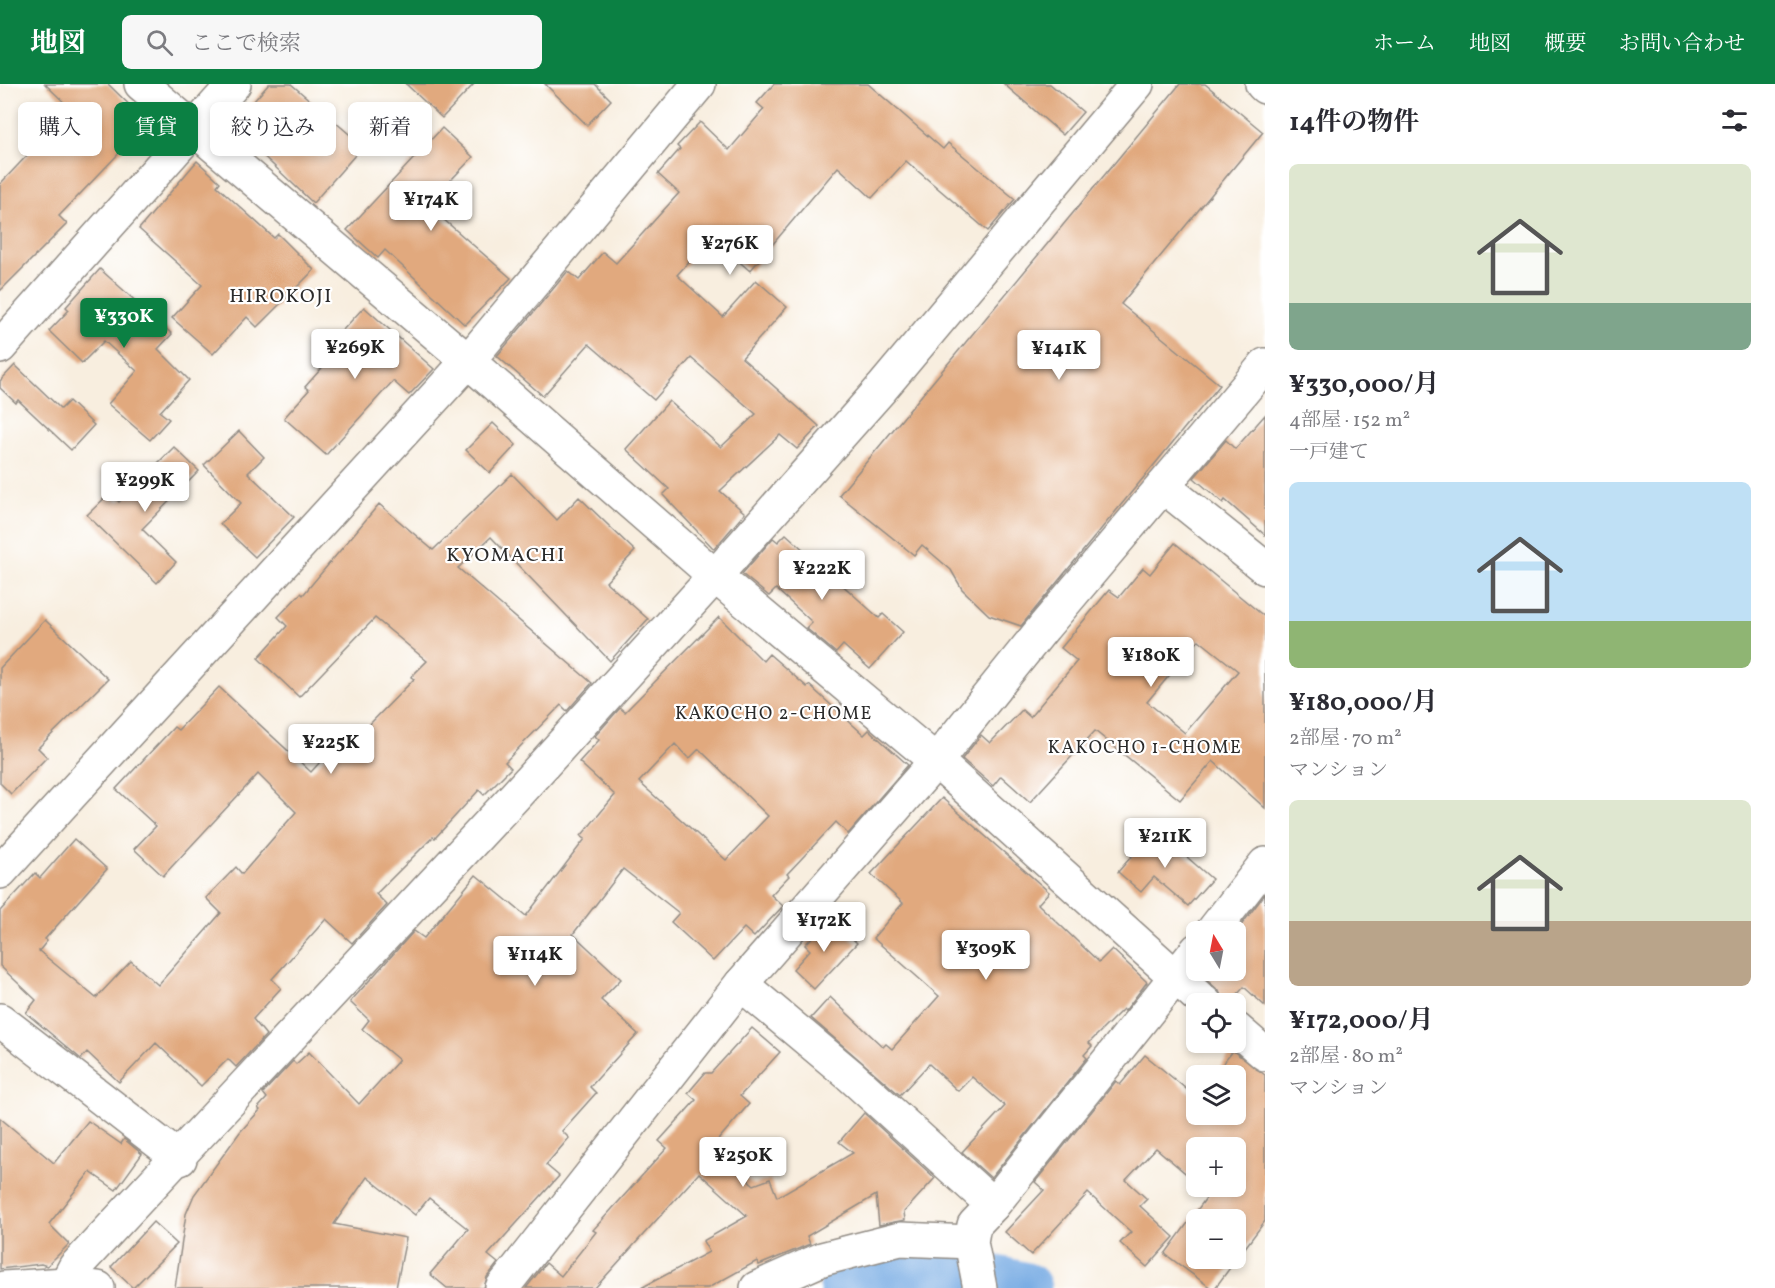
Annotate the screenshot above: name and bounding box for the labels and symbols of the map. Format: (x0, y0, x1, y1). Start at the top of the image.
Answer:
pin: ¥174K (389, 181, 473, 232)
pin: ¥276K (688, 225, 772, 276)
district label: HIROKOJI (229, 283, 333, 311)
pin: ¥330K (82, 298, 166, 349)
pin: ¥269K (313, 329, 397, 380)
pin: ¥141K (1017, 330, 1101, 381)
pin: ¥299K (103, 462, 187, 513)
district label: KYOMACHI (446, 542, 566, 570)
pin: ¥222K (780, 550, 864, 601)
pin: ¥180K (1109, 637, 1193, 688)
district label: KAKOCHO 2-CHOME (675, 702, 873, 727)
pin: ¥225K (289, 724, 373, 775)
district label: KAKOCHO 1-CHOME (1048, 736, 1242, 761)
pin: ¥211K (1123, 818, 1207, 869)
pin: ¥172K (782, 902, 866, 953)
north arrow (1186, 921, 1246, 981)
pin: ¥309K (944, 930, 1028, 981)
pin: ¥114K (493, 936, 577, 987)
pin: ¥250K (701, 1137, 785, 1188)

